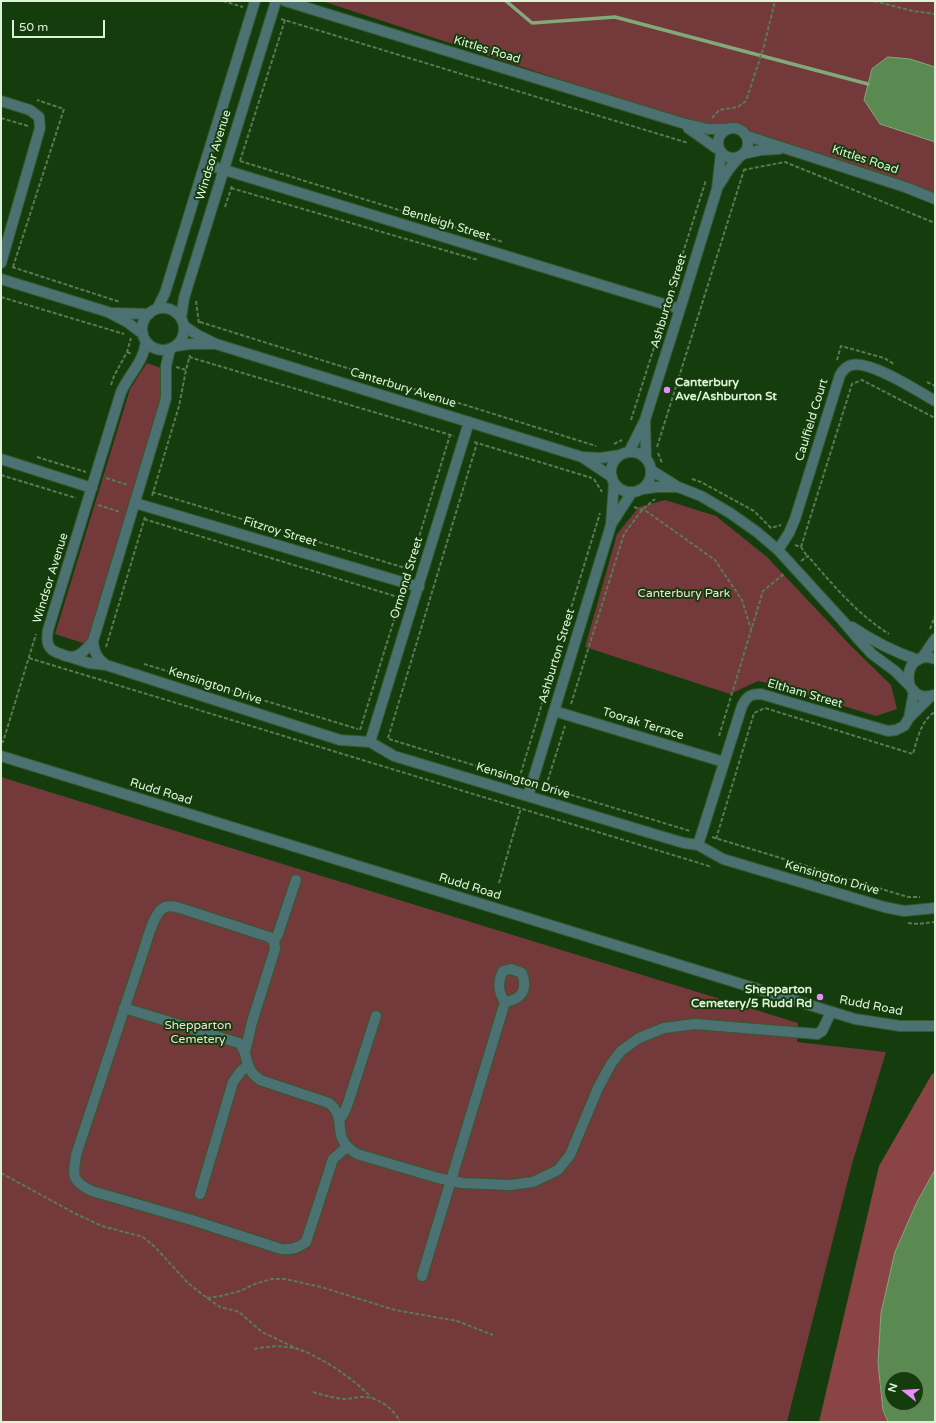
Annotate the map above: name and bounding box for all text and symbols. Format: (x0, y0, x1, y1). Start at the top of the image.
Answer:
scale bar (14, 12, 107, 38)
text: 50 m (19, 20, 48, 34)
street label: Kittles Road (452, 33, 522, 67)
street label: Windsor Avenue (193, 108, 235, 202)
street label: Kittles Road (830, 142, 900, 178)
street label: Bentleigh Street (400, 204, 492, 244)
street label: Ashburton Street (648, 252, 690, 350)
street label: Canterbury Avenue (348, 365, 458, 411)
place label: Canterbury Ave/Ashburton St (675, 376, 777, 404)
street label: Caulfield Court (793, 377, 831, 463)
marker: Canterbury Ave/Ashburton St (662, 385, 672, 395)
street label: Fitzroy Street (241, 514, 319, 550)
street label: Windsor Avenue (30, 531, 72, 625)
street label: Ormond Street (388, 535, 426, 621)
park label: Canterbury Park (638, 587, 730, 601)
street label: Ashburton Street (536, 607, 578, 705)
street label: Kensington Drive (166, 664, 264, 708)
street label: Eltham Street (766, 676, 844, 712)
street label: Toorak Terrace (600, 705, 686, 743)
street label: Kensington Drive (474, 760, 572, 802)
street label: Rudd Road (128, 776, 194, 808)
street label: Kensington Drive (783, 858, 881, 898)
street label: Rudd Road (437, 871, 503, 903)
place label: Shepparton Cemetery/5 Rudd Rd (691, 983, 812, 1011)
marker: Shepparton Cemetery/5 Rudd Rd (815, 992, 825, 1002)
street label: Rudd Road (838, 993, 904, 1019)
park label: Shepparton Cemetery (165, 1019, 231, 1047)
north arrow (884, 1371, 924, 1411)
text: N (885, 1382, 901, 1394)

